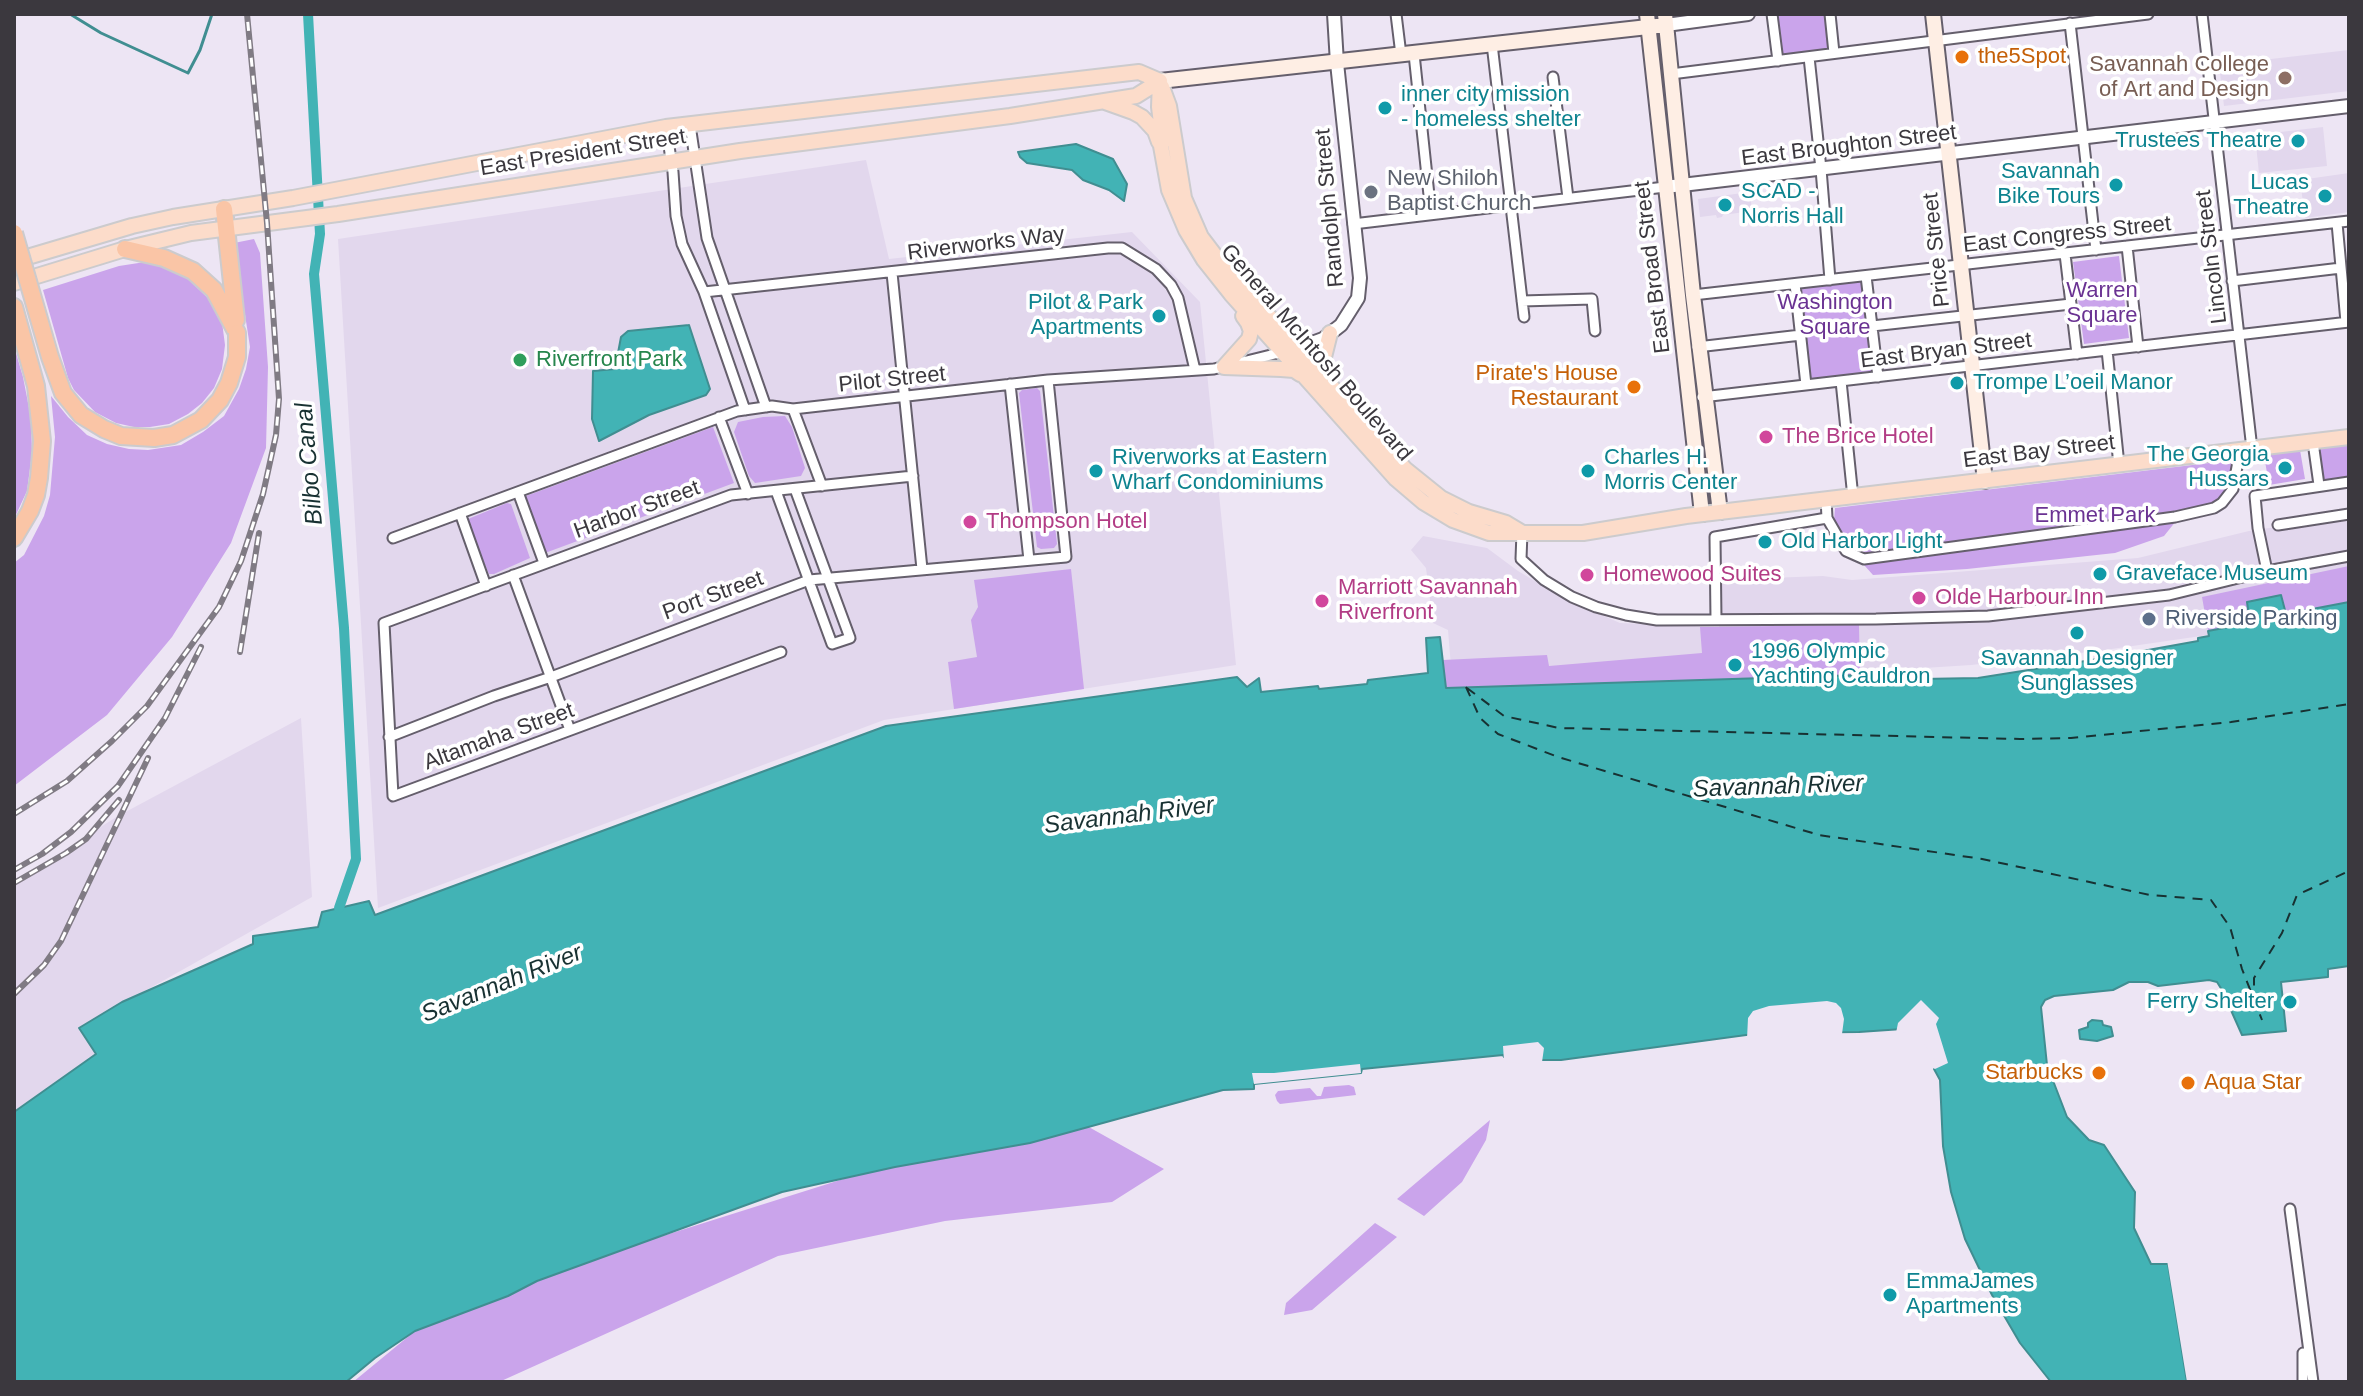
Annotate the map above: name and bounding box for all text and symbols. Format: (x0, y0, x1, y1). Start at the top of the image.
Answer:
place label: the5Spot (1978, 44, 2066, 70)
marker: the5Spot (1953, 48, 1971, 66)
place label: Savannah College of Art and Design (2089, 52, 2269, 104)
marker: Savannah College of Art and Design (2276, 69, 2294, 87)
place label: inner city mission - homeless shelter (1401, 82, 1581, 134)
marker: inner city mission - homeless shelter (1376, 99, 1394, 117)
street label: East Broughton Street (1740, 120, 1958, 172)
street label: East President Street (478, 124, 688, 182)
street label: Randolph Street (1310, 128, 1350, 288)
place label: Trustees Theatre (2115, 128, 2282, 154)
marker: Trustees Theatre (2289, 132, 2307, 150)
place label: Savannah Bike Tours (1997, 159, 2100, 210)
place label: New Shiloh Baptist Church (1387, 166, 1531, 218)
place label: Lucas Theatre (2233, 170, 2309, 222)
marker: Savannah Bike Tours (2107, 176, 2125, 194)
street label: East Broad Street (1629, 179, 1677, 355)
place label: SCAD - Norris Hall (1741, 179, 1844, 230)
marker: New Shiloh Baptist Church (1362, 183, 1380, 201)
marker: Lucas Theatre (2316, 187, 2334, 205)
street label: Lincoln Street (2191, 189, 2233, 325)
street label: Price Street (1918, 191, 1956, 309)
marker: SCAD - Norris Hall (1716, 196, 1734, 214)
street label: East Congress Street (1962, 211, 2172, 259)
street label: Riverworks Way (906, 221, 1066, 267)
street label: General McIntosh Boulevard (1215, 239, 1417, 467)
park label: Warren Square (2066, 278, 2138, 330)
place label: Pilot & Park Apartments (1028, 290, 1143, 342)
park label: Washington Square (1777, 290, 1893, 342)
marker: Pilot & Park Apartments (1150, 307, 1168, 325)
street label: East Bryan Street (1859, 327, 2033, 375)
place label: Riverfront Park (536, 347, 683, 373)
marker: Riverfront Park (511, 351, 529, 369)
street label: Pilot Street (837, 361, 947, 399)
place label: Pirate's House Restaurant (1476, 361, 1618, 412)
place label: Trompe L’oeil Manor (1973, 370, 2173, 396)
marker: Trompe L’oeil Manor (1948, 374, 1966, 392)
marker: Pirate's House Restaurant (1625, 378, 1643, 396)
water label: Bilbo Canal (290, 402, 330, 526)
place label: The Brice Hotel (1782, 424, 1934, 450)
marker: The Brice Hotel (1757, 428, 1775, 446)
street label: East Bay Street (1962, 430, 2116, 474)
place label: The Georgia Hussars (2147, 442, 2269, 494)
place label: Riverworks at Eastern Wharf Condominiums (1112, 445, 1327, 496)
place label: Charles H. Morris Center (1604, 445, 1737, 496)
marker: The Georgia Hussars (2276, 459, 2294, 477)
marker: Riverworks at Eastern Wharf Condominiums (1087, 462, 1105, 480)
marker: Charles H. Morris Center (1579, 462, 1597, 480)
street label: Harbor Street (570, 475, 704, 545)
park label: Emmet Park (2034, 503, 2156, 529)
place label: Thompson Hotel (986, 509, 1147, 535)
marker: Thompson Hotel (961, 513, 979, 531)
place label: Old Harbor Light (1781, 529, 1942, 555)
marker: Old Harbor Light (1756, 533, 1774, 551)
place label: Graveface Museum (2116, 561, 2308, 587)
place label: Homewood Suites (1603, 562, 1782, 588)
marker: Graveface Museum (2091, 565, 2109, 583)
street label: Port Street (659, 566, 767, 626)
marker: Homewood Suites (1578, 566, 1596, 584)
place label: Marriott Savannah Riverfront (1338, 575, 1518, 626)
place label: Olde Harbour Inn (1935, 585, 2104, 611)
marker: Olde Harbour Inn (1910, 589, 1928, 607)
marker: Marriott Savannah Riverfront (1313, 592, 1331, 610)
place label: Riverside Parking (2165, 606, 2337, 632)
marker: Riverside Parking (2140, 610, 2158, 628)
marker: Savannah Designer Sunglasses (2068, 624, 2086, 642)
place label: 1996 Olympic Yachting Cauldron (1751, 639, 1930, 690)
place label: Savannah Designer Sunglasses (1980, 646, 2174, 698)
marker: 1996 Olympic Yachting Cauldron (1726, 656, 1744, 674)
street label: Altamaha Street (420, 698, 578, 776)
water label: Savannah River (1692, 770, 1864, 804)
water label: Savannah River (1042, 791, 1216, 841)
water label: Savannah River (417, 939, 587, 1029)
place label: Ferry Shelter (2147, 989, 2274, 1015)
marker: Ferry Shelter (2281, 993, 2299, 1011)
place label: Starbucks (1985, 1060, 2083, 1086)
marker: Starbucks (2090, 1064, 2108, 1082)
place label: Aqua Star (2204, 1070, 2302, 1096)
marker: Aqua Star (2179, 1074, 2197, 1092)
place label: EmmaJames Apartments (1906, 1269, 2034, 1320)
marker: EmmaJames Apartments (1881, 1286, 1899, 1304)

